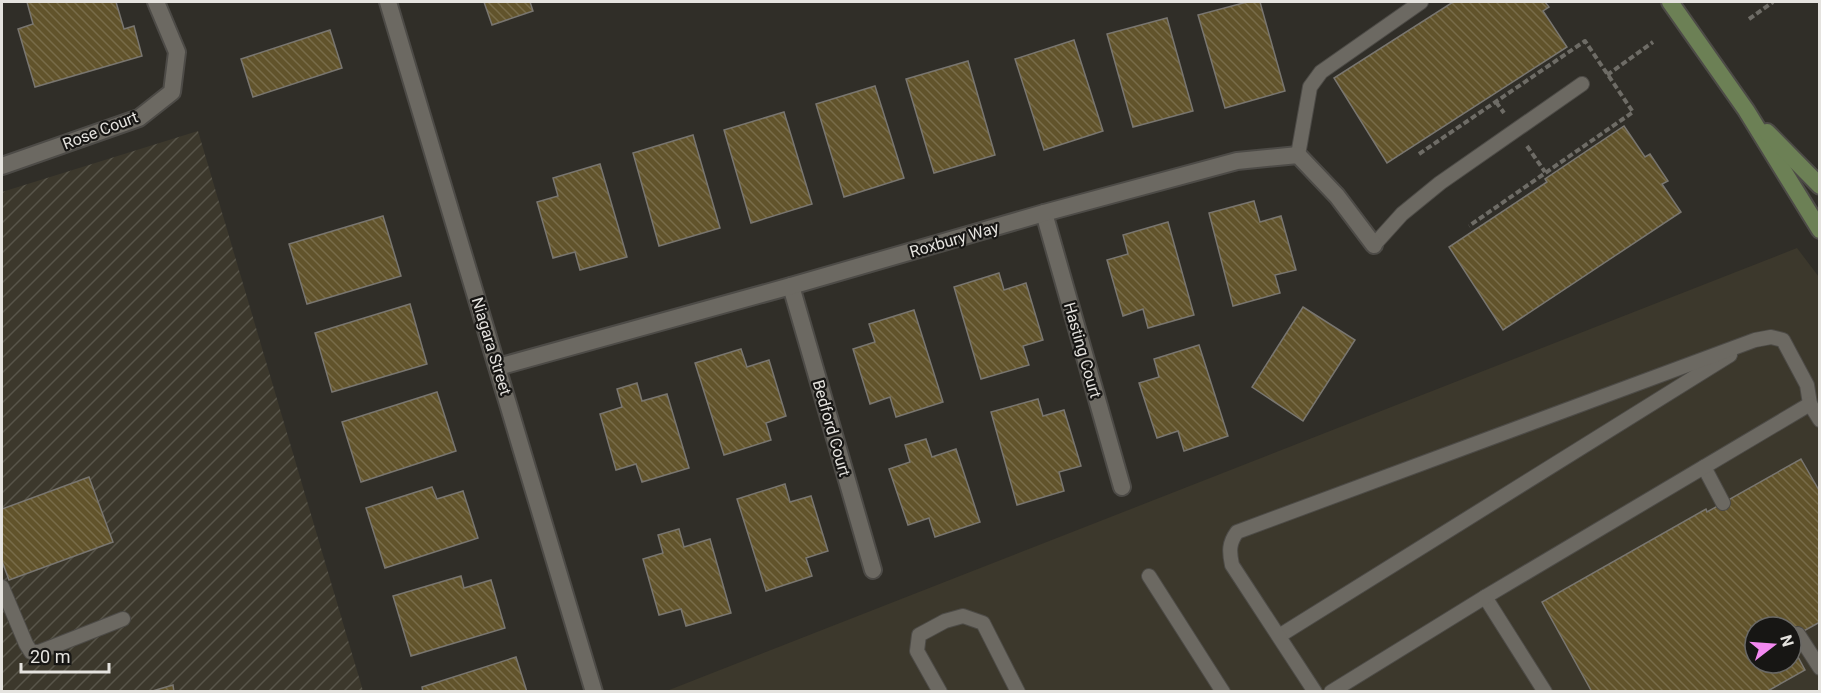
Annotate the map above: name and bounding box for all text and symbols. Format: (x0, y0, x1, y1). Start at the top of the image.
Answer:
street label: Rose Court (60, 107, 141, 154)
street label: Roxbury Way (907, 218, 1001, 261)
street label: Niagara Street (468, 295, 515, 398)
street label: Hasting Court (1060, 300, 1105, 400)
street label: Bedford Court (809, 378, 854, 479)
north arrow (1743, 615, 1803, 675)
text: N (1776, 633, 1798, 649)
scale bar (21, 636, 110, 674)
text: 20 m (30, 646, 70, 667)

